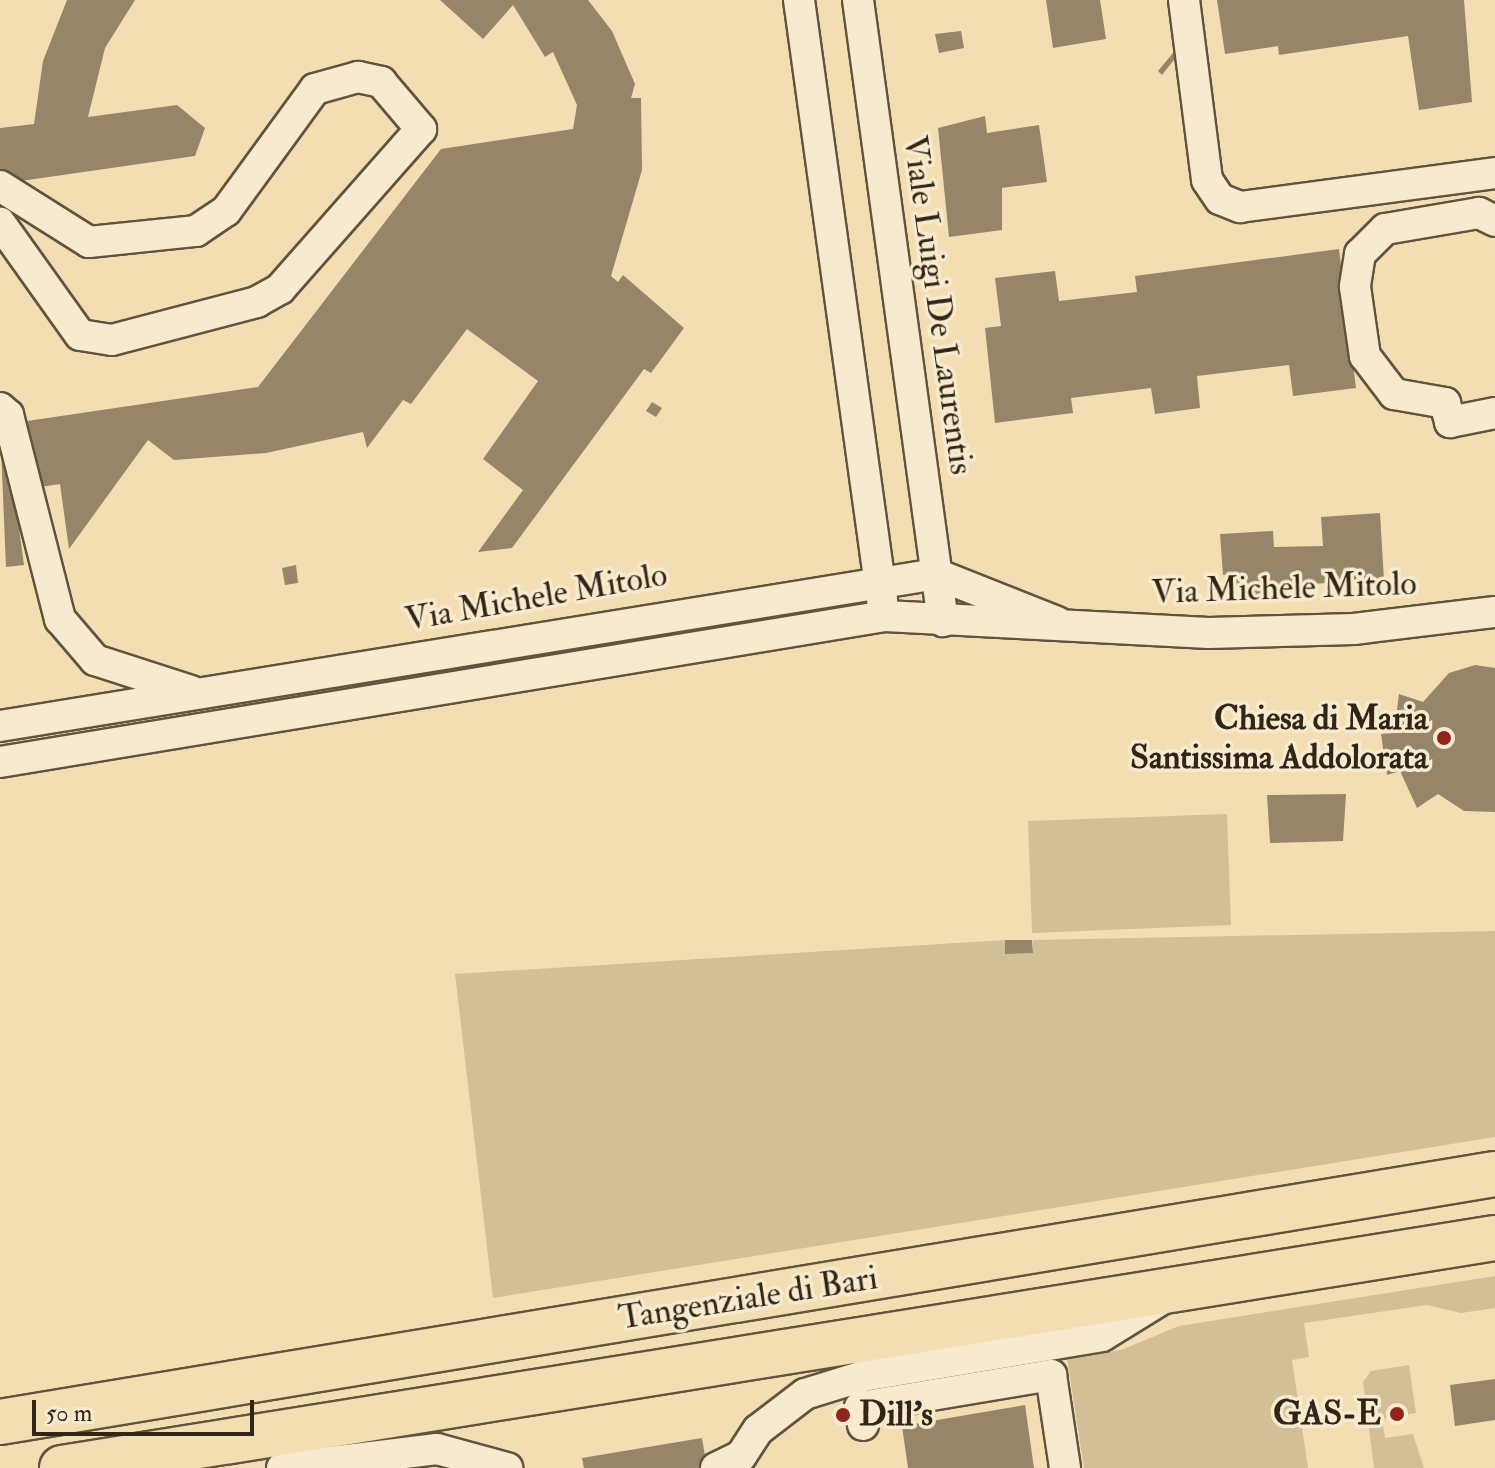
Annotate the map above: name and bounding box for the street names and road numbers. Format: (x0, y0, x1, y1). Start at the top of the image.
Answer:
street label: Viale Luigi De Laurentis (894, 133, 982, 477)
street label: Via Michele Mitolo (402, 554, 670, 640)
street label: Via Michele Mitolo (1151, 563, 1417, 613)
street label: Tangenziale di Bari (616, 1257, 880, 1339)

